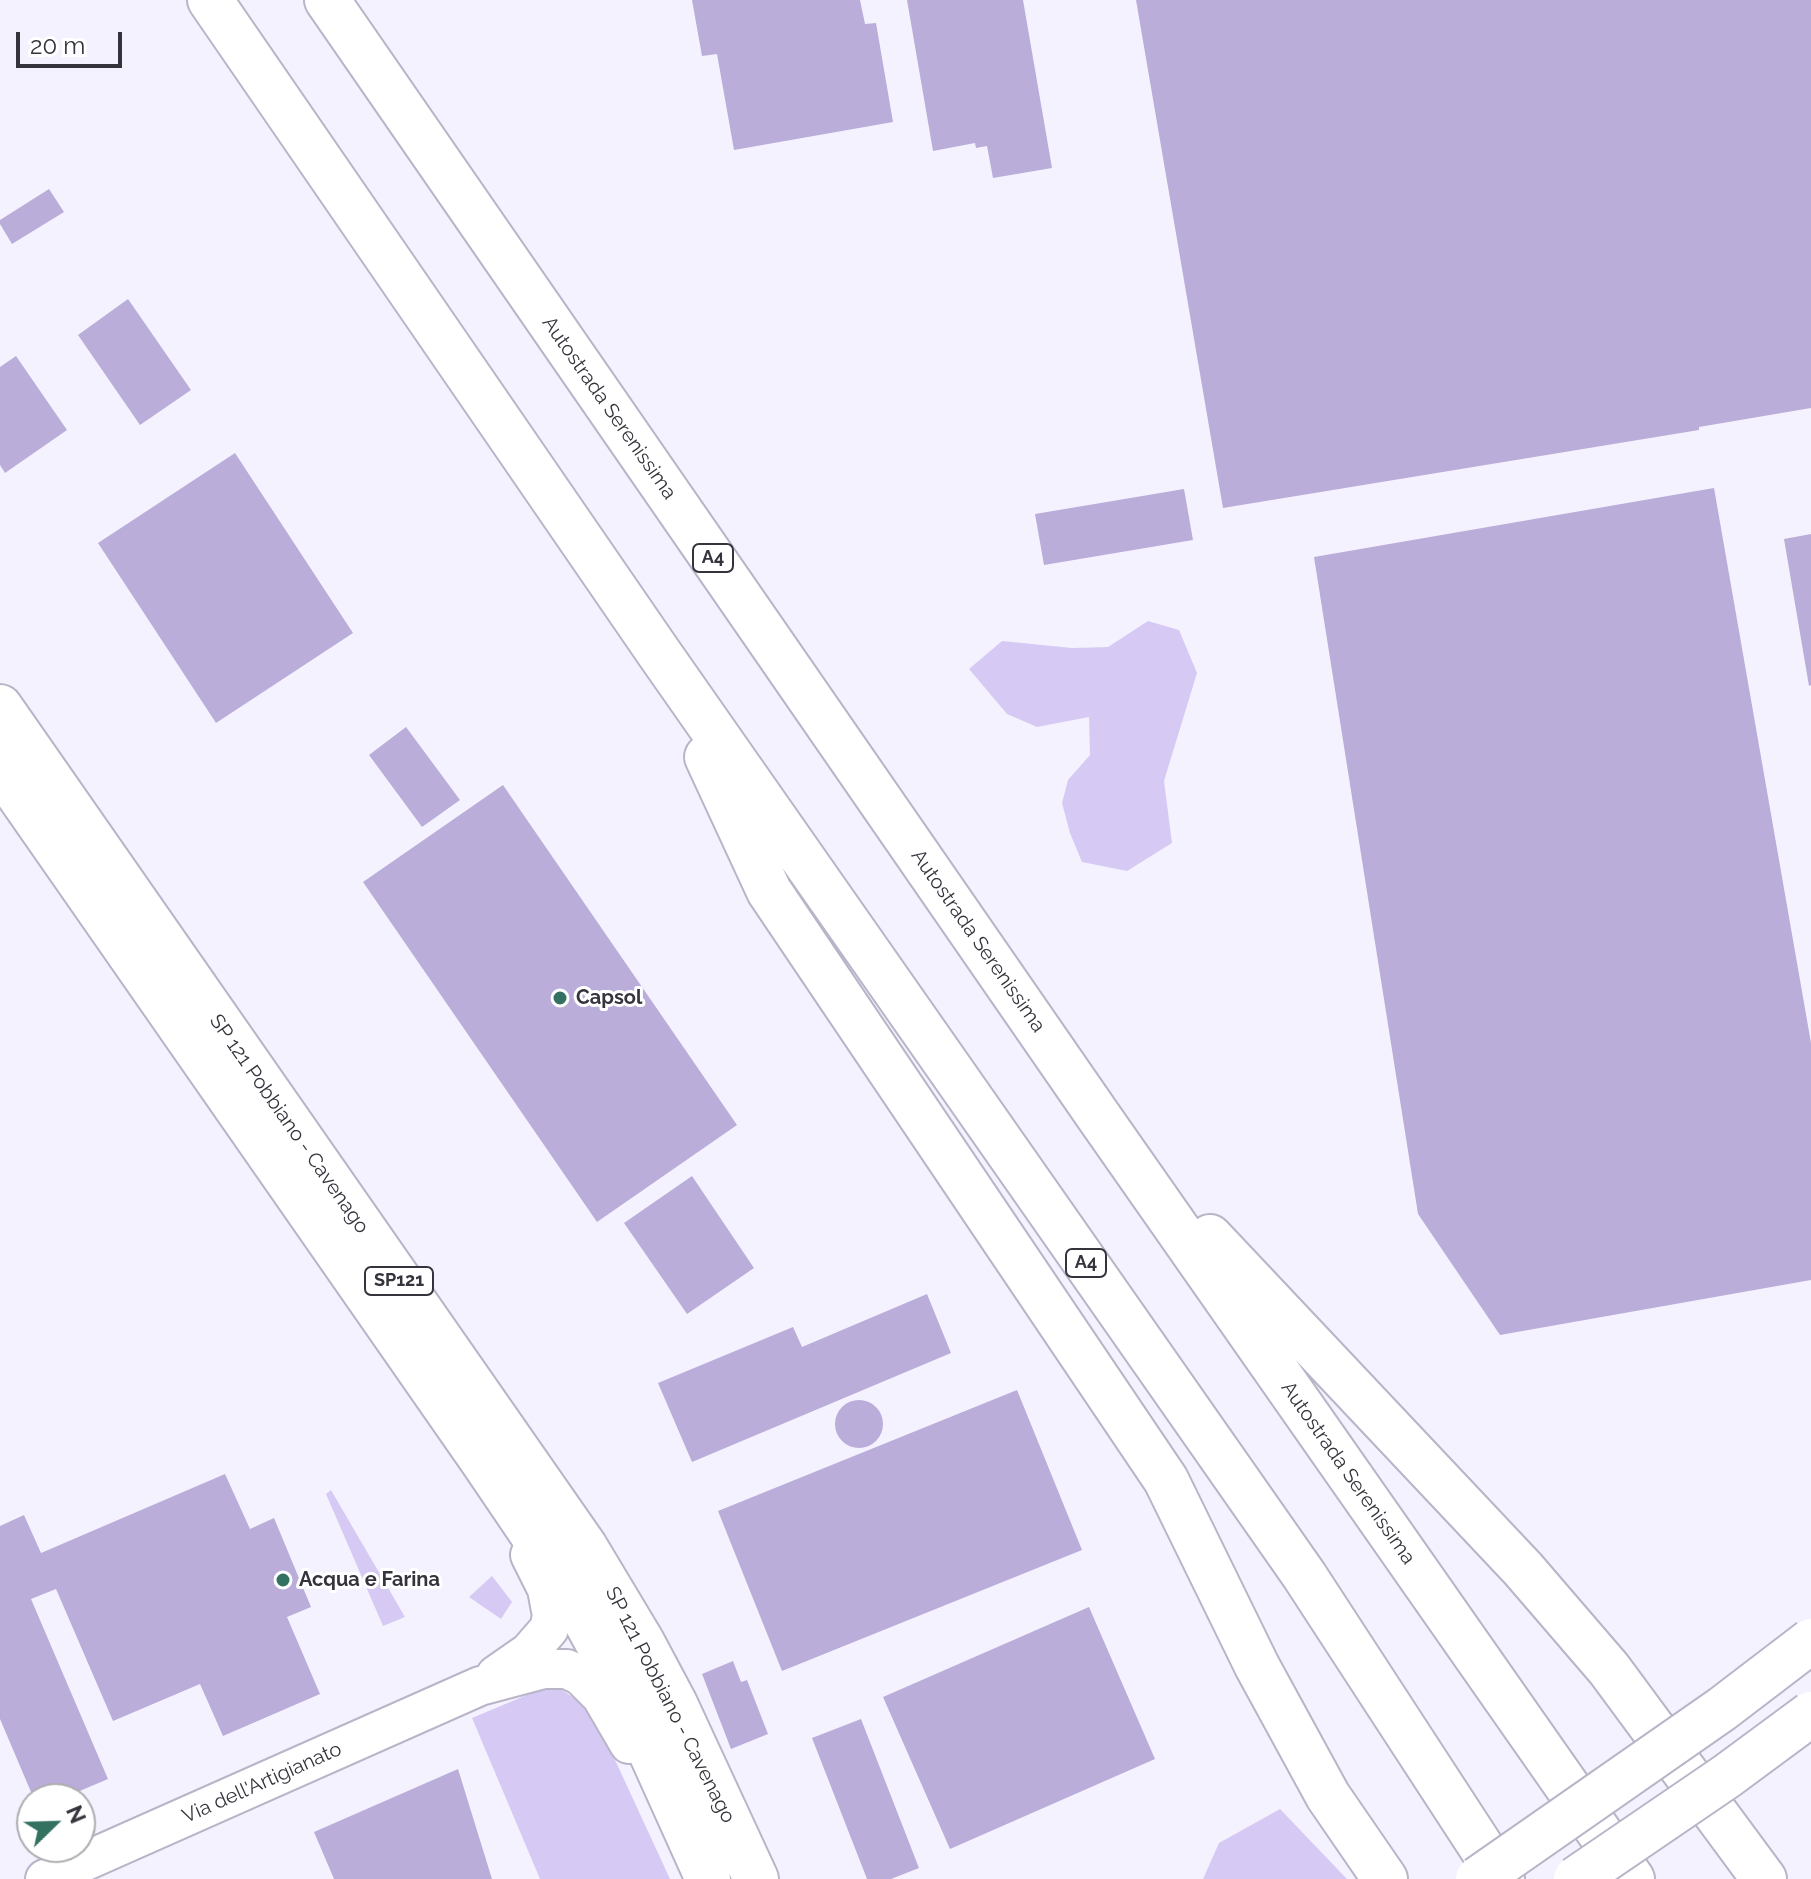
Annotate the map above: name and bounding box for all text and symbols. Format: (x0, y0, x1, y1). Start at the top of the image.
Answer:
scale bar (20, 16, 126, 66)
text: 20 m (30, 31, 85, 60)
street label: Autostrada Serenissima (537, 312, 681, 504)
road number: A4 (693, 544, 733, 572)
street label: Autostrada Serenissima (906, 845, 1050, 1037)
place label: Capsol (576, 986, 642, 1010)
marker: Capsol (551, 989, 569, 1007)
street label: SP 121 Pobbiano - Cavenago (204, 1010, 374, 1238)
road number: A4 (1066, 1249, 1106, 1277)
road number: SP121 (365, 1267, 433, 1295)
street label: Autostrada Serenissima (1276, 1377, 1420, 1569)
place label: Acqua e Farina (299, 1568, 440, 1592)
marker: Acqua e Farina (274, 1571, 292, 1589)
street label: SP 121 Pobbiano - Cavenago (600, 1583, 740, 1827)
street label: Via dell'Artigianato (179, 1737, 345, 1829)
north arrow (16, 1783, 96, 1863)
text: N (61, 1802, 91, 1827)

